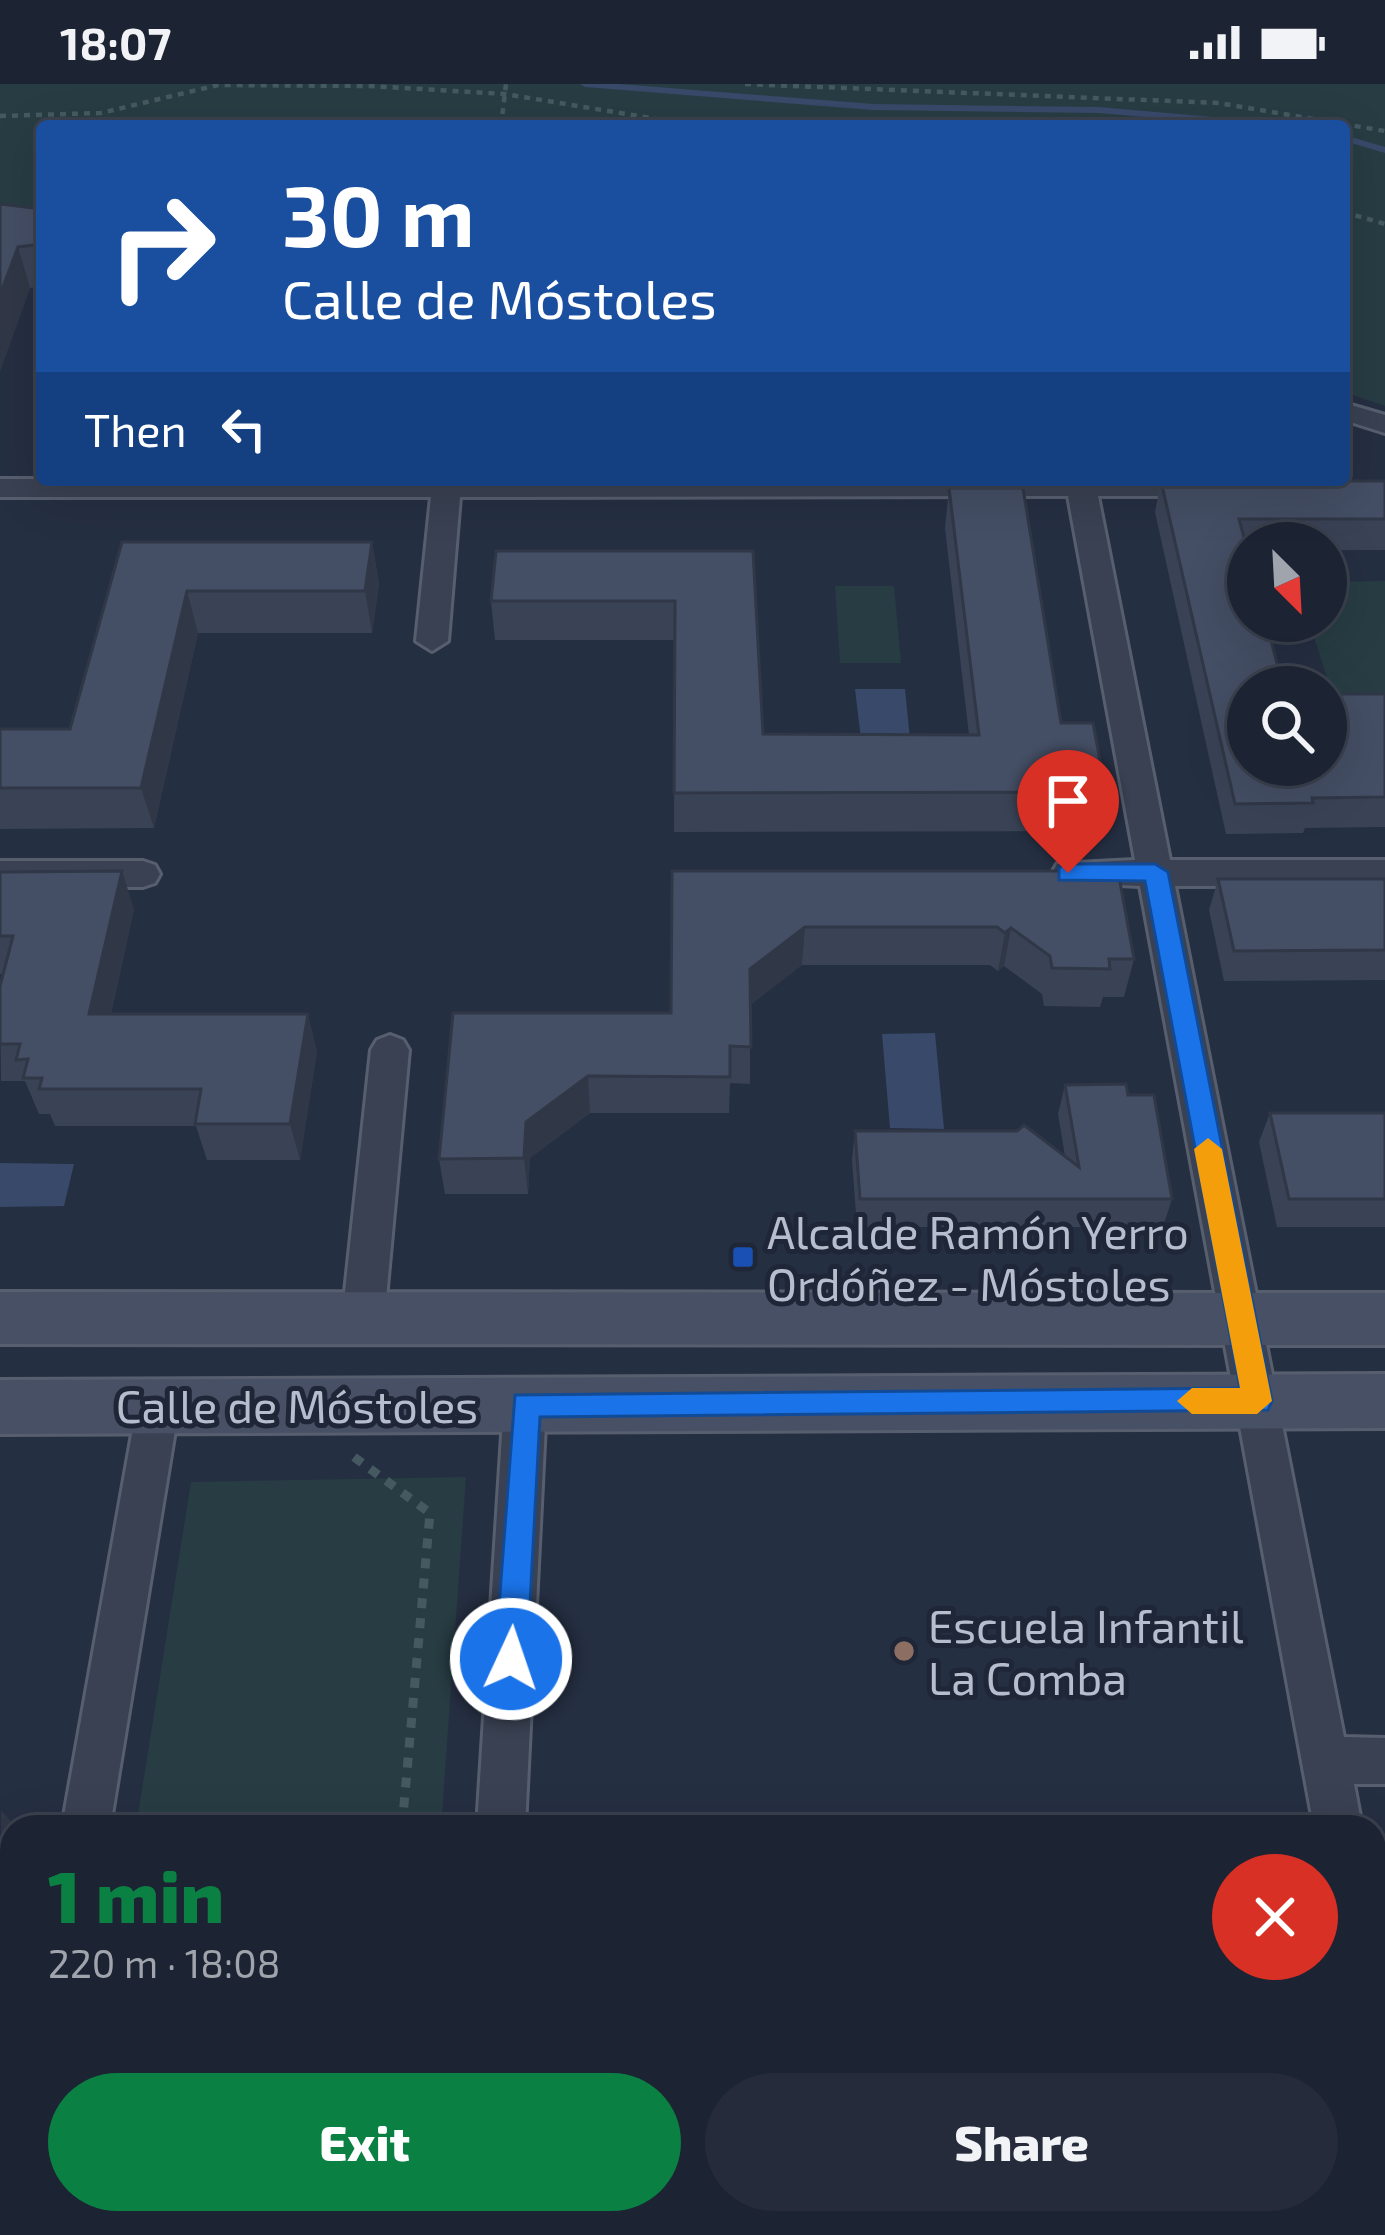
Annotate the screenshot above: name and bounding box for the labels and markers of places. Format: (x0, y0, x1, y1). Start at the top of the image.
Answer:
pin (1017, 750, 1119, 873)
place label: Alcalde Ramón Yerro Ordóñez - Móstoles (767, 1204, 1189, 1310)
marker: Alcalde Ramón Yerro Ordóñez - Móstoles (730, 1244, 756, 1270)
place label: Escuela Infantil La Comba (928, 1598, 1244, 1704)
marker: Escuela Infantil La Comba (891, 1638, 917, 1664)

